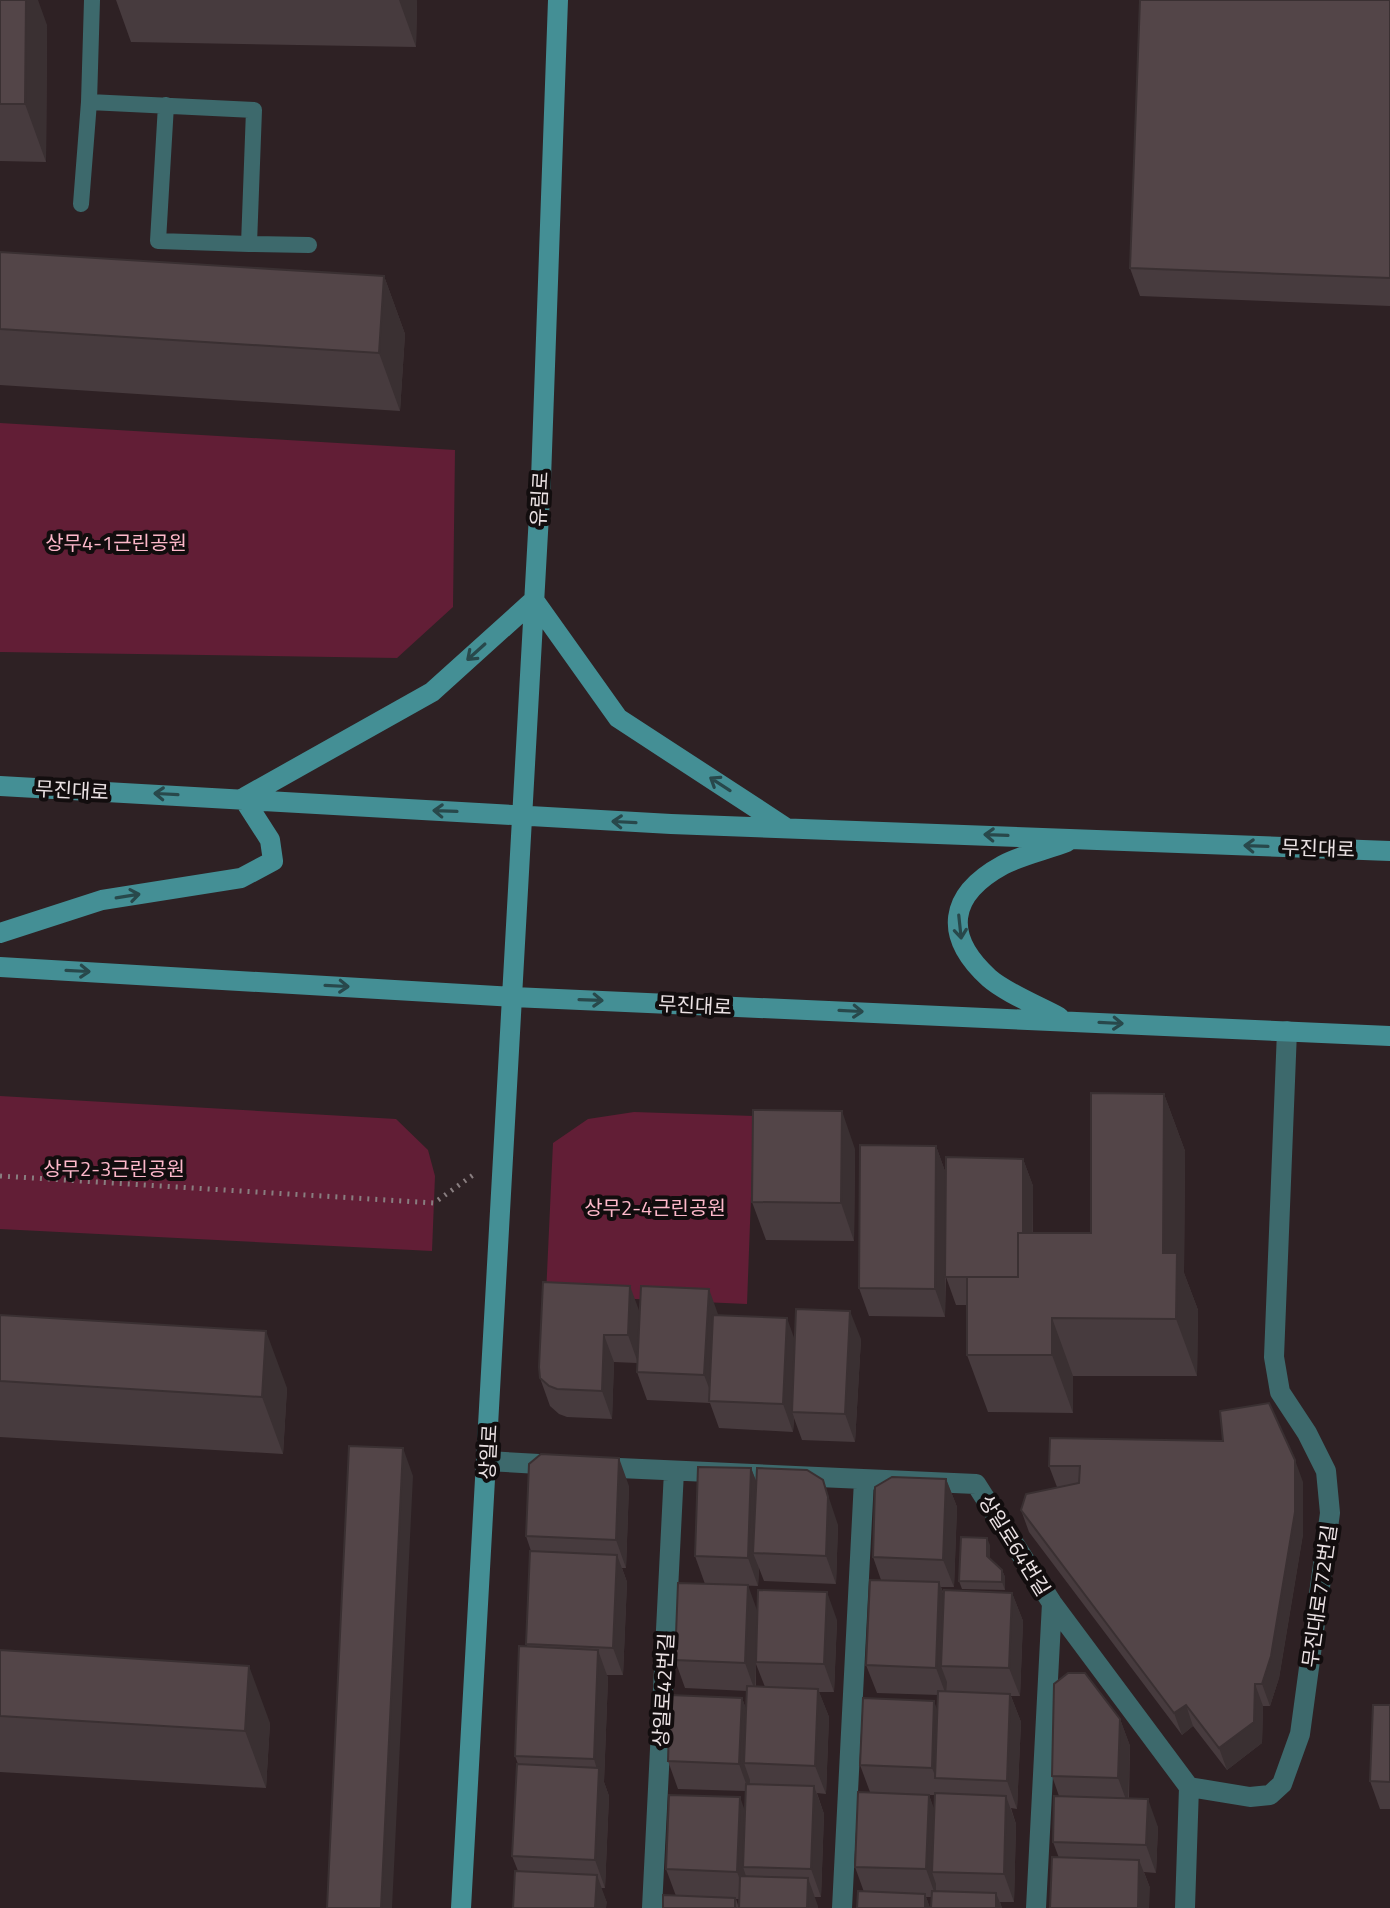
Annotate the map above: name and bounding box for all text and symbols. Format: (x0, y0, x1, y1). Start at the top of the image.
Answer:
street label: 유림로 (522, 471, 556, 527)
park label: 상무4-1근린공원 (45, 527, 187, 558)
one-way arrow (466, 643, 486, 662)
street label: 무진대로 (34, 773, 110, 807)
one-way arrow (710, 776, 732, 793)
one-way arrow (153, 787, 180, 802)
one-way arrow (432, 803, 459, 818)
one-way arrow (611, 814, 638, 829)
one-way arrow (983, 828, 1010, 843)
street label: 무진대로 (1281, 831, 1355, 865)
one-way arrow (1243, 838, 1270, 853)
one-way arrow (115, 888, 141, 903)
one-way arrow (952, 913, 967, 940)
one-way arrow (64, 964, 91, 979)
one-way arrow (323, 979, 350, 994)
street label: 무진대로 (657, 988, 733, 1022)
one-way arrow (577, 992, 604, 1007)
one-way arrow (837, 1004, 864, 1019)
one-way arrow (1097, 1015, 1124, 1030)
park label: 상무2-3근린공원 (43, 1153, 185, 1184)
park label: 상무2-4근린공원 (584, 1192, 726, 1223)
street label: 상일로 (471, 1424, 505, 1480)
street label: 상일로64번길 (972, 1488, 1058, 1602)
street label: 무진대로772번길 (1294, 1523, 1344, 1669)
street label: 상일로42번길 (645, 1632, 681, 1748)

